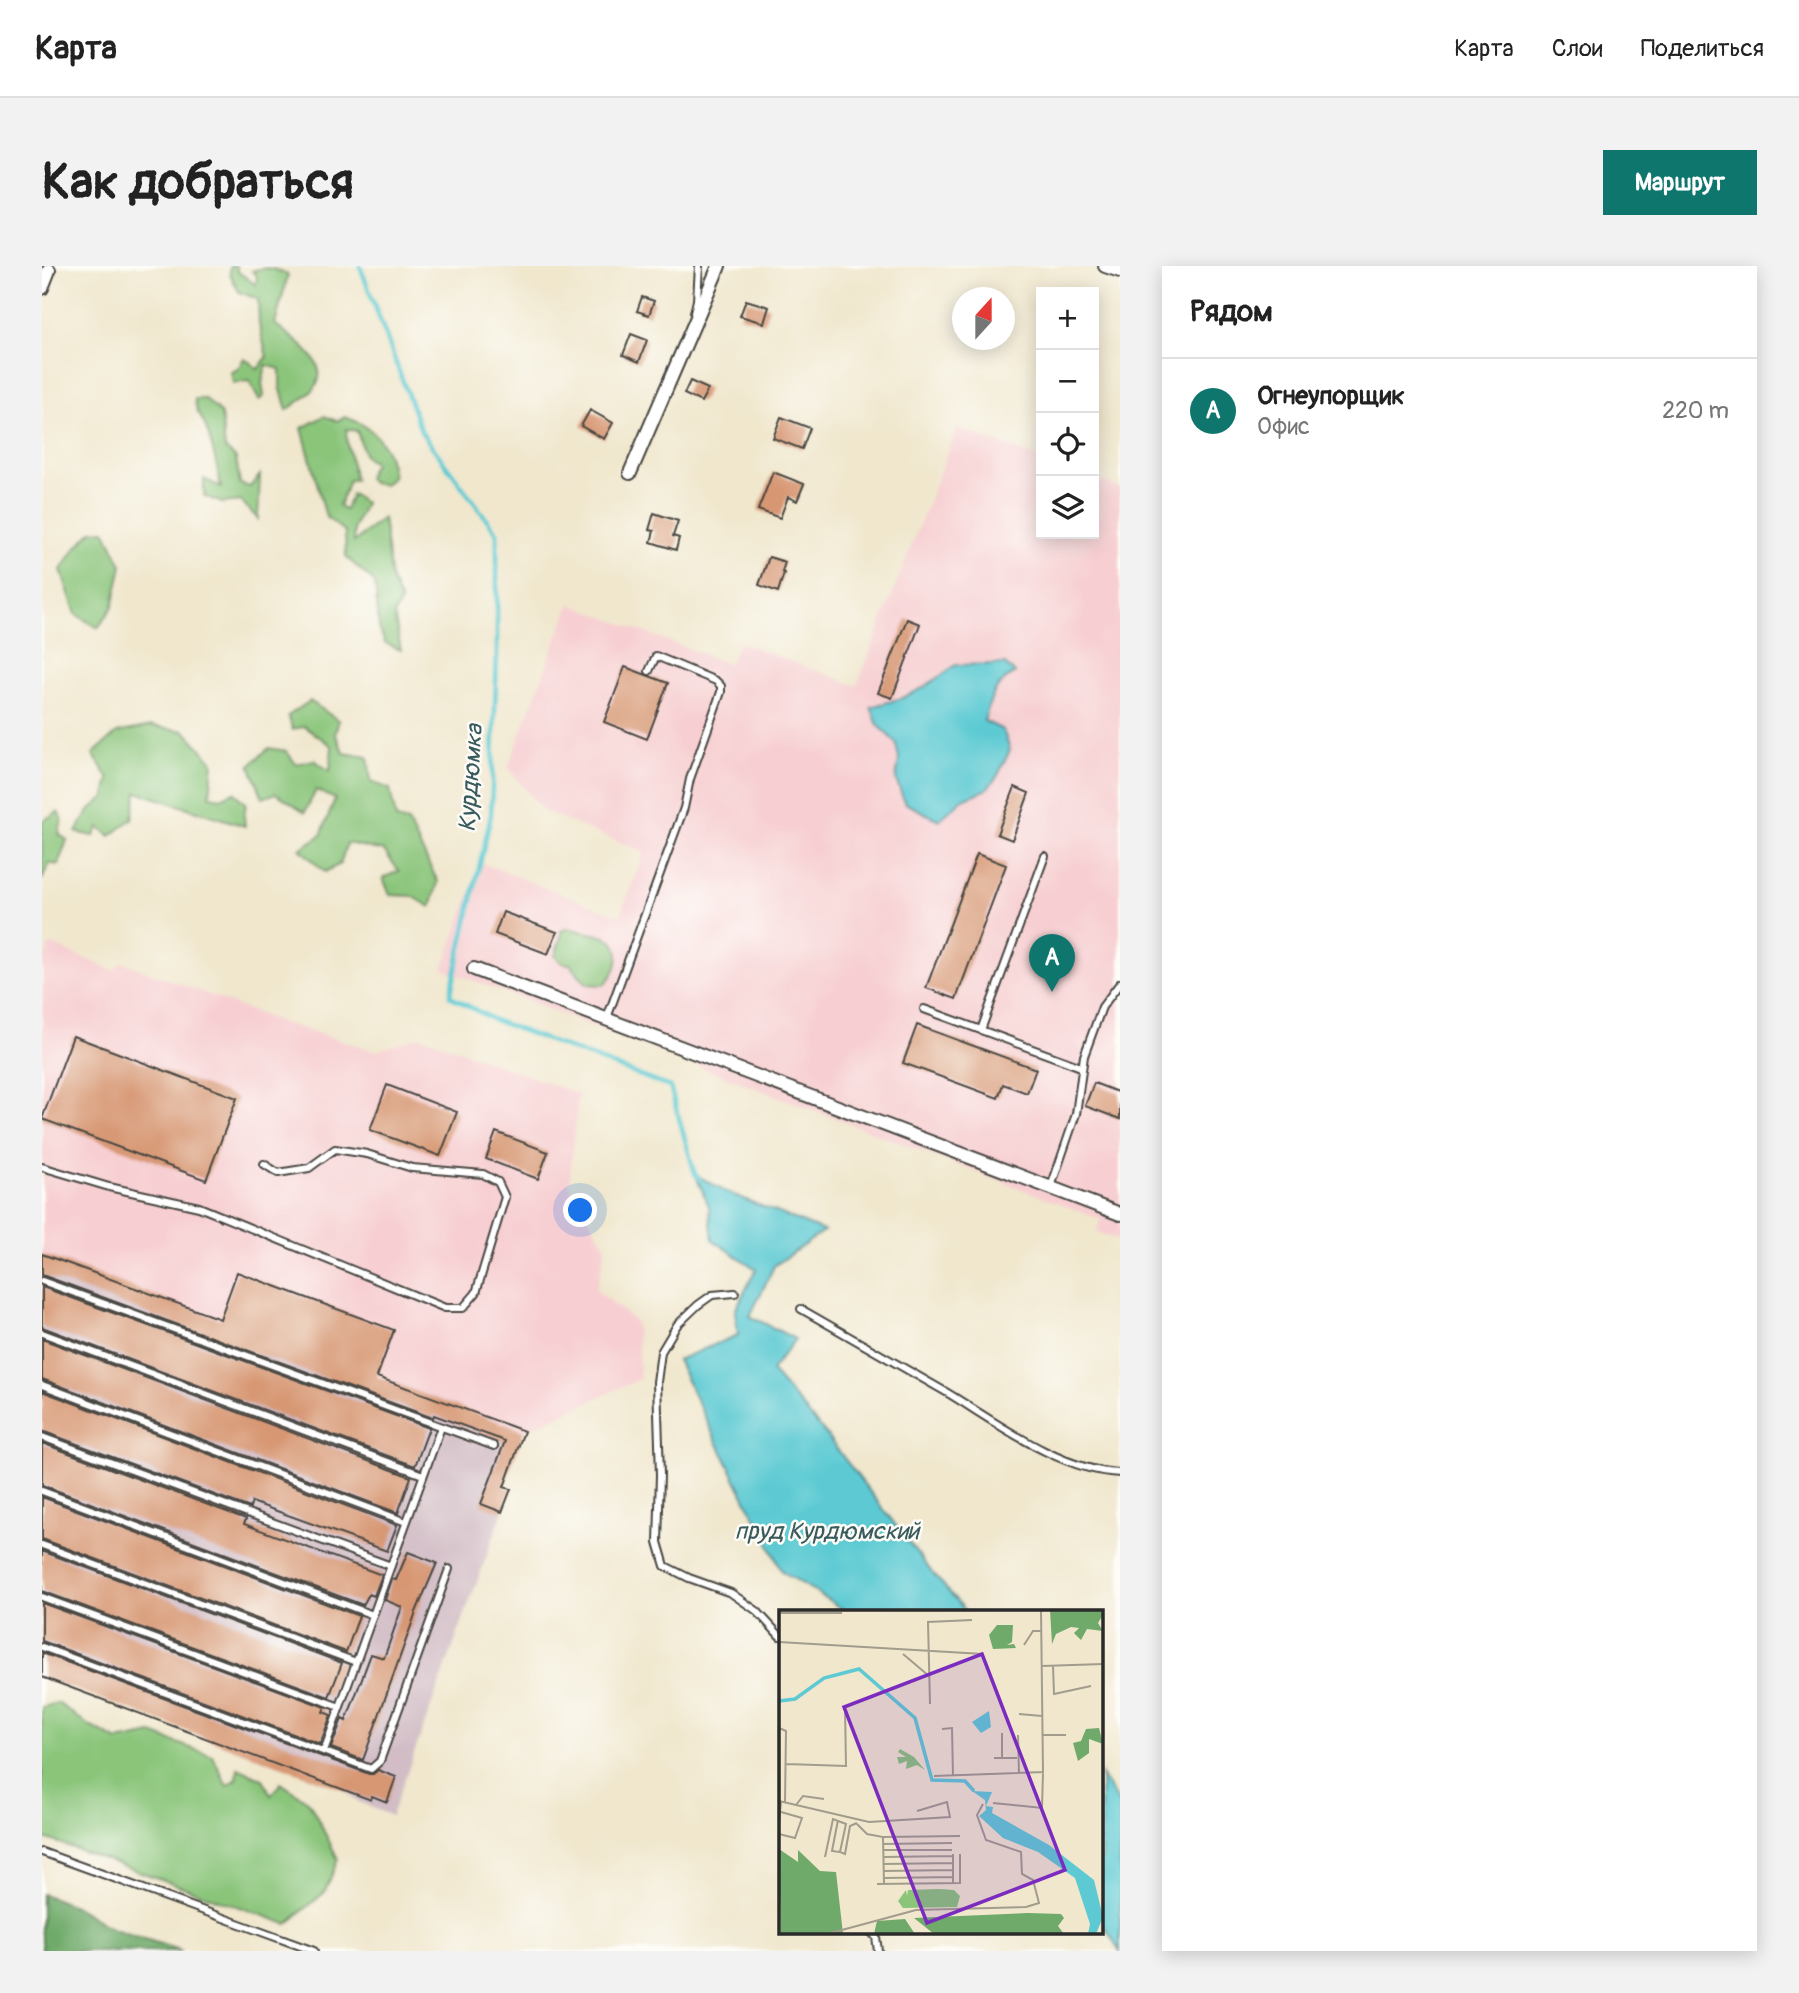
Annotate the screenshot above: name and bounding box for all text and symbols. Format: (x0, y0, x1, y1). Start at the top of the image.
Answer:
text: Карта (35, 28, 117, 69)
text: Карта (1454, 34, 1514, 63)
text: Слои (1552, 34, 1603, 63)
text: Поделиться (1641, 34, 1764, 63)
button: Маршрут (1603, 150, 1757, 215)
text: Как добраться (42, 152, 354, 213)
north arrow (952, 287, 1015, 350)
map controls (1036, 287, 1099, 539)
button: + (1036, 287, 1099, 350)
text: Рядом (1190, 293, 1273, 330)
button: − (1036, 350, 1099, 413)
text: Огнеупорщик (1257, 380, 1405, 412)
text: A (1206, 396, 1220, 425)
text: 220 m (1662, 396, 1729, 425)
text: Офис (1257, 412, 1310, 441)
button: locate (1036, 413, 1099, 476)
button: layers (1036, 476, 1099, 539)
water label: Курдюмка (453, 721, 489, 833)
pin: A (1029, 934, 1075, 992)
your location (563, 1193, 597, 1227)
water label: пруд Курдюмский (735, 1517, 922, 1546)
inset map (779, 1610, 1102, 1934)

